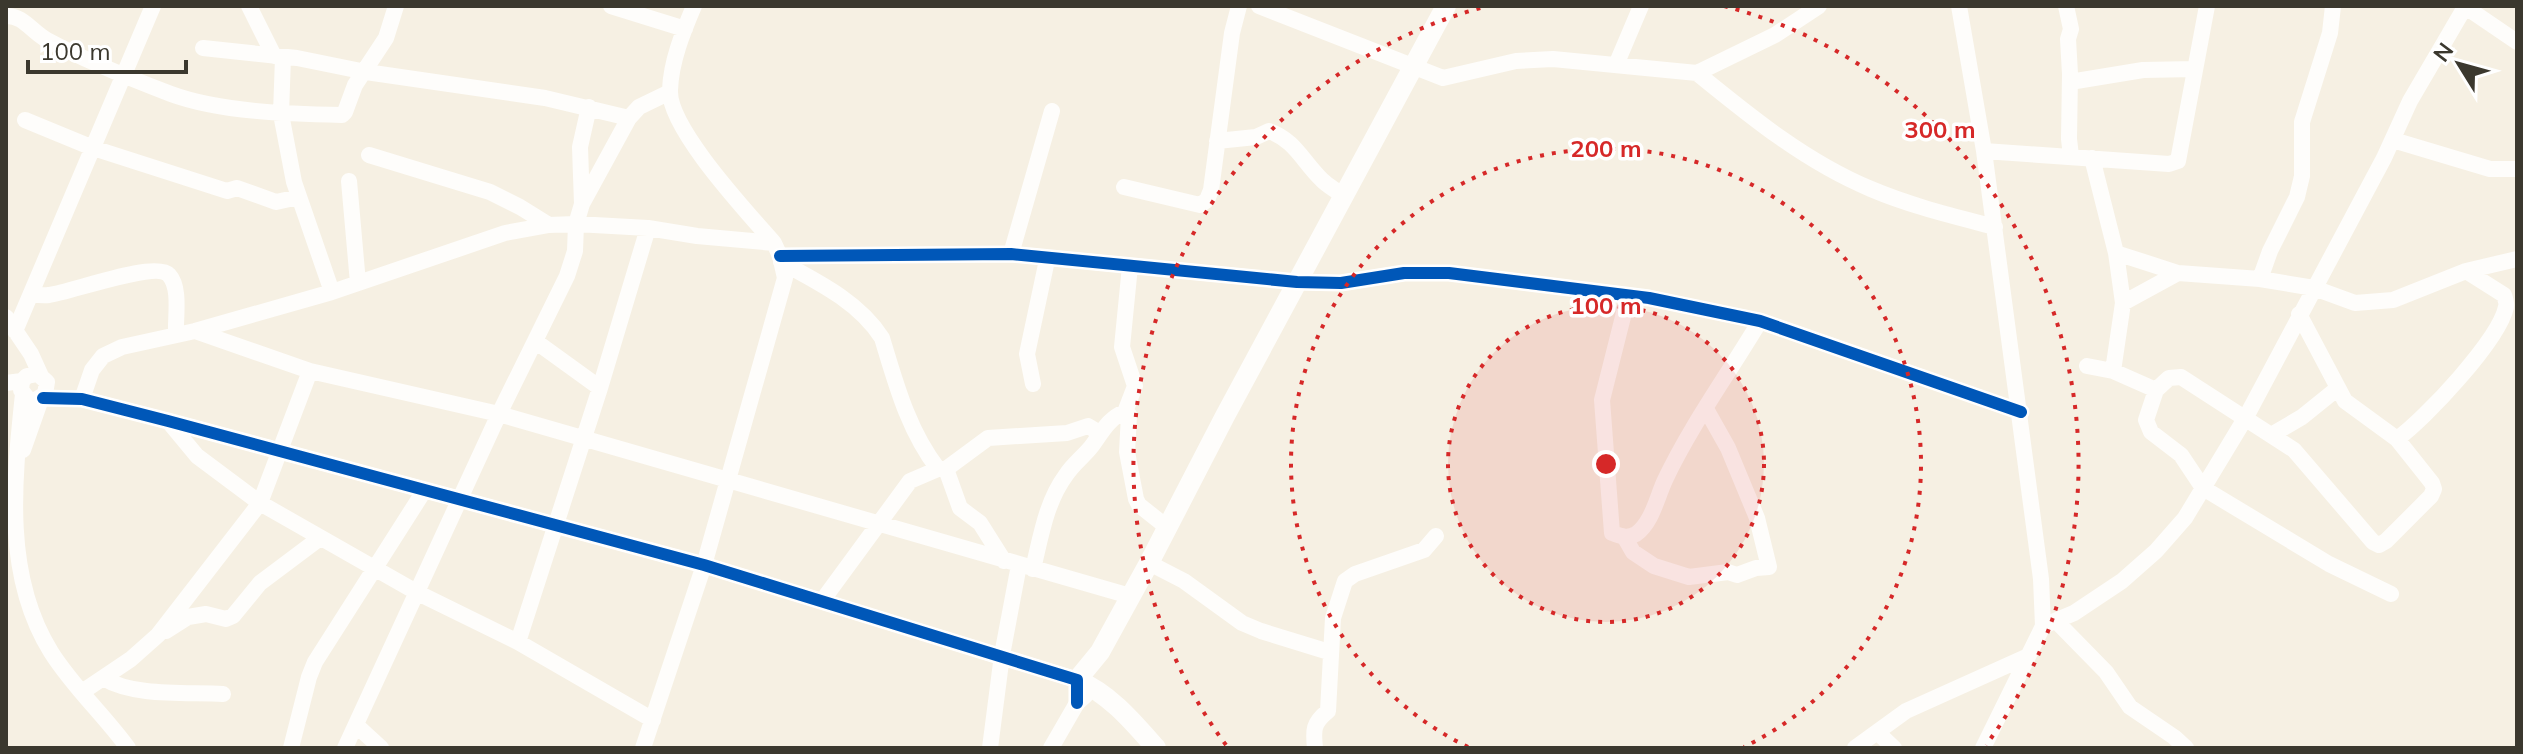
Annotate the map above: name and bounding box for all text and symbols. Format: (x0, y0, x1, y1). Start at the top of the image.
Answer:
scale bar (28, 24, 186, 74)
north arrow (2419, 24, 2499, 104)
text: 100 m (40, 36, 111, 66)
text: N (2427, 37, 2459, 67)
text: 300 m (1904, 114, 1976, 144)
text: 200 m (1570, 133, 1642, 163)
text: 100 m (1570, 290, 1642, 320)
centre of rings (1592, 450, 1620, 478)

